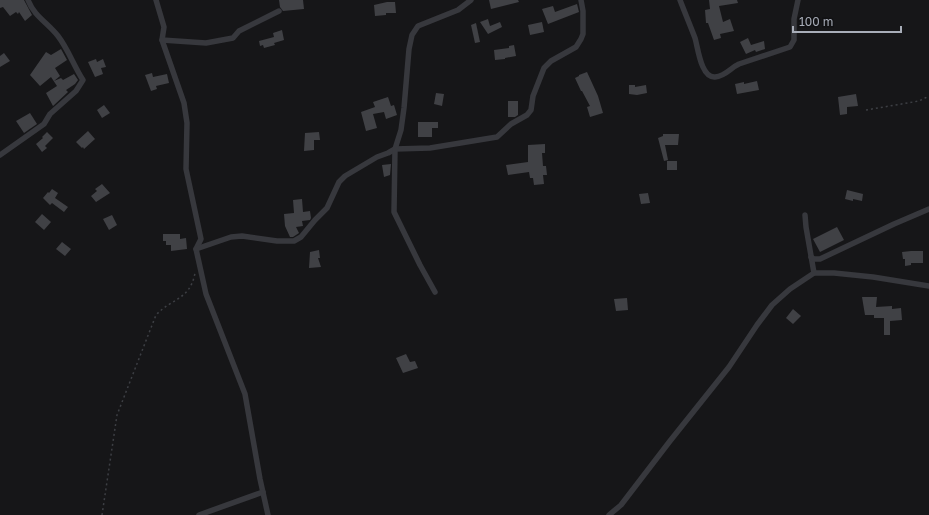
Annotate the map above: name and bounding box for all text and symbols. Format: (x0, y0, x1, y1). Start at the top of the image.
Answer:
scale bar (793, 8, 901, 34)
text: 100 m (799, 14, 833, 29)

